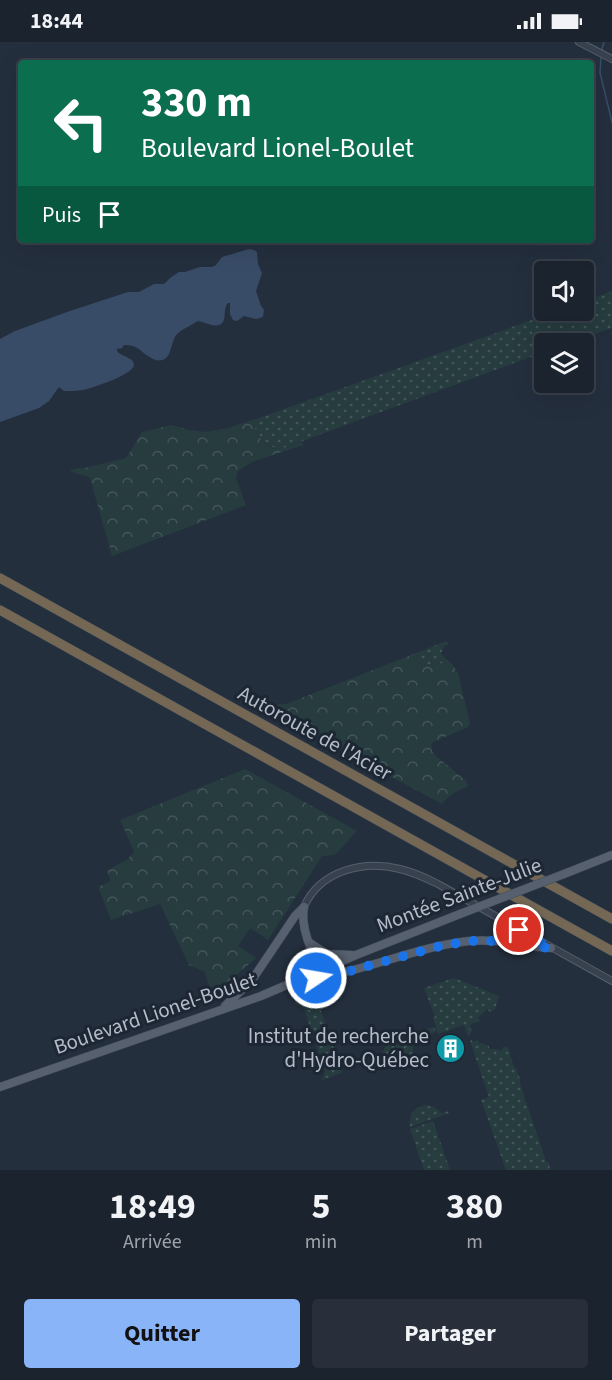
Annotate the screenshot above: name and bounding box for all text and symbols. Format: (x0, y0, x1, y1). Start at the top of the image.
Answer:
text: 18:44 (30, 5, 83, 37)
text: 330 m (141, 73, 252, 133)
icon: left (42, 84, 120, 162)
text: Boulevard Lionel-Boulet (141, 129, 414, 168)
icon: arrive (93, 198, 126, 231)
text: Puis (42, 199, 81, 231)
map controls (534, 261, 594, 393)
button: sound (534, 261, 594, 321)
button: layers (534, 333, 594, 393)
street label: Autoroute de l'Acier (233, 678, 398, 788)
street label: Montée Sainte-Julie (372, 850, 546, 940)
pin (493, 904, 544, 955)
icon: arrive (502, 913, 535, 946)
position arrow (284, 946, 348, 1010)
street label: Boulevard Lionel-Boulet (50, 964, 260, 1062)
place label: Institut de recherche d'Hydro-Québec (248, 1021, 429, 1075)
building icon: Institut de recherche d'Hydro-Québec (434, 1032, 466, 1064)
text: 18:49 (109, 1181, 196, 1232)
text: 5 (311, 1181, 330, 1232)
text: 380 (446, 1181, 503, 1232)
text: Arrivée (123, 1228, 182, 1256)
text: min (305, 1228, 337, 1256)
text: m (466, 1228, 483, 1256)
button: Quitter (24, 1299, 300, 1368)
button: Partager (312, 1299, 588, 1368)

